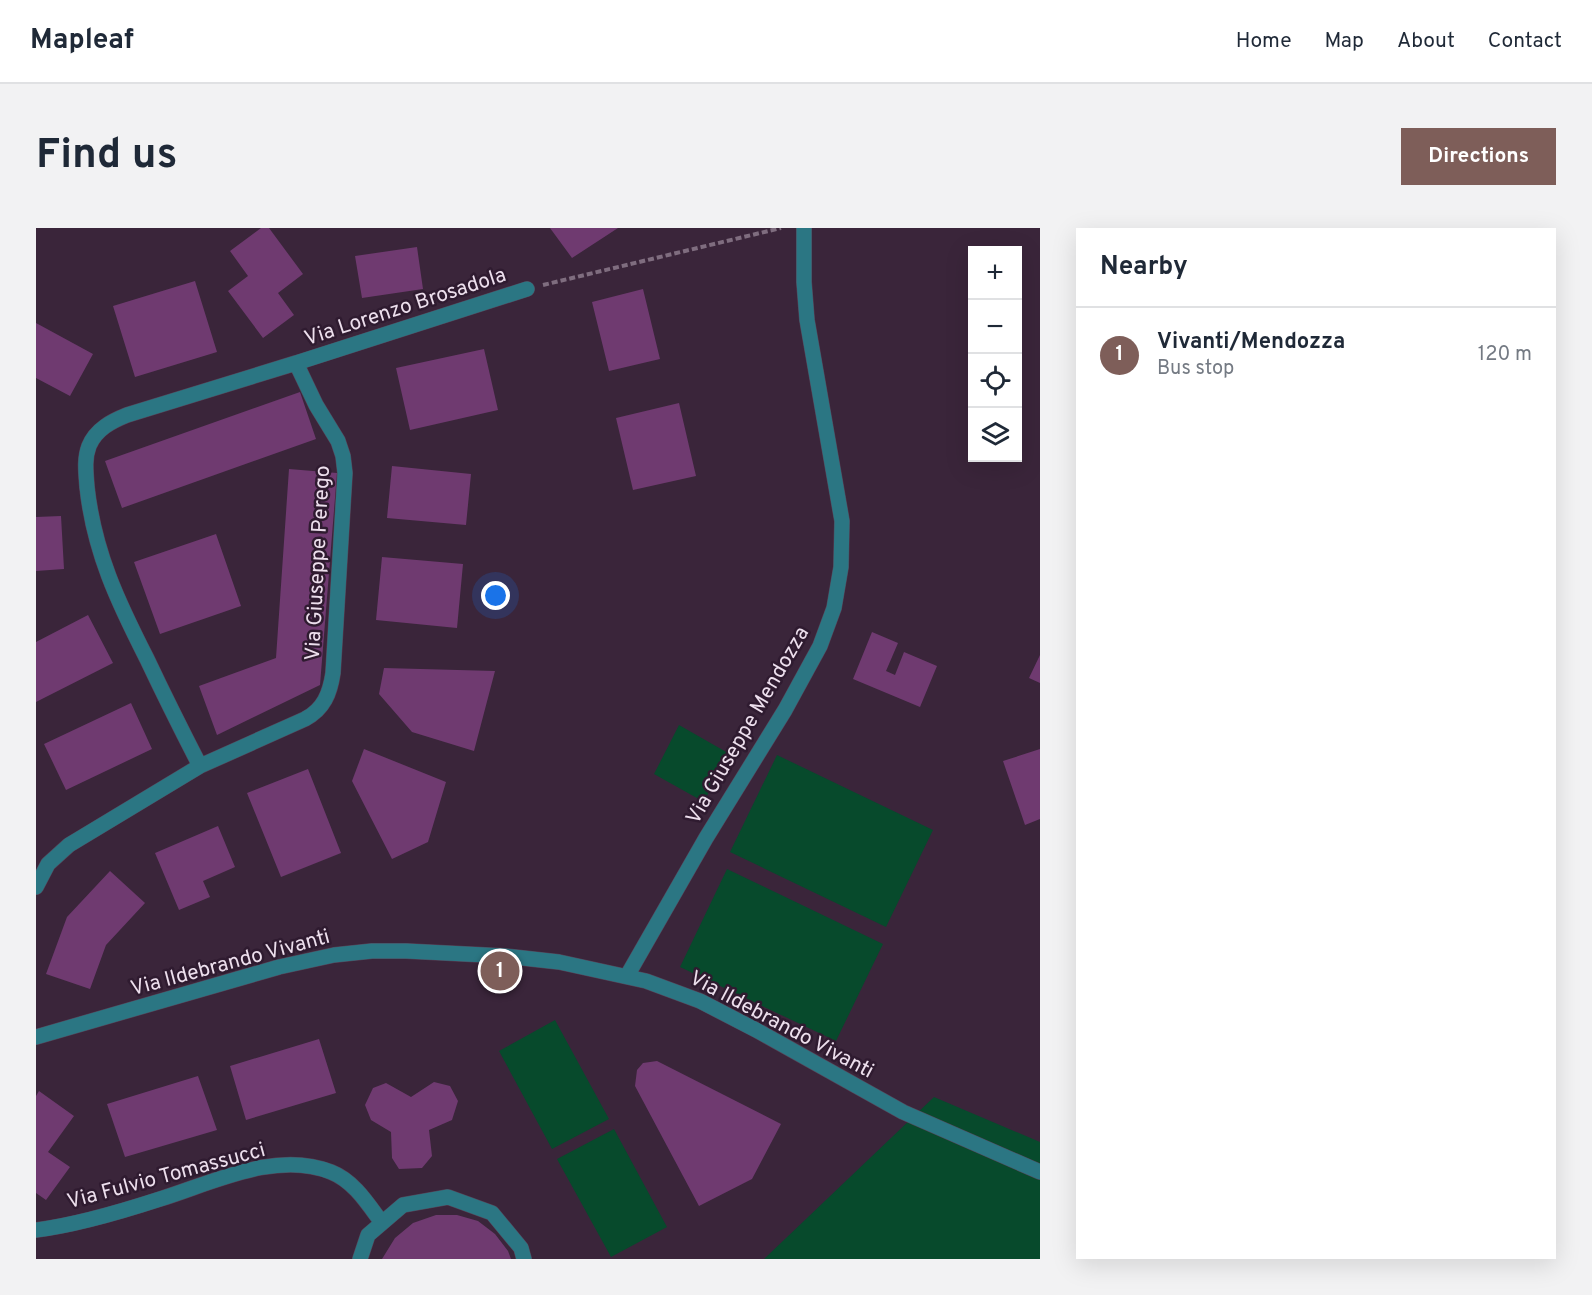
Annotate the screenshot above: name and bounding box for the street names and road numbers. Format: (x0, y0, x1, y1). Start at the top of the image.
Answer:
street label: Via Lorenzo Brosadola (301, 262, 510, 353)
street label: Via Giuseppe Perego (300, 465, 337, 661)
street label: Via Giuseppe Mendozza (681, 622, 816, 830)
street label: Via Ildebrando Vivanti (128, 924, 333, 1003)
street label: Via Ildebrando Vivanti (684, 965, 878, 1085)
street label: Via Fulvio Tomassucci (64, 1137, 268, 1216)

